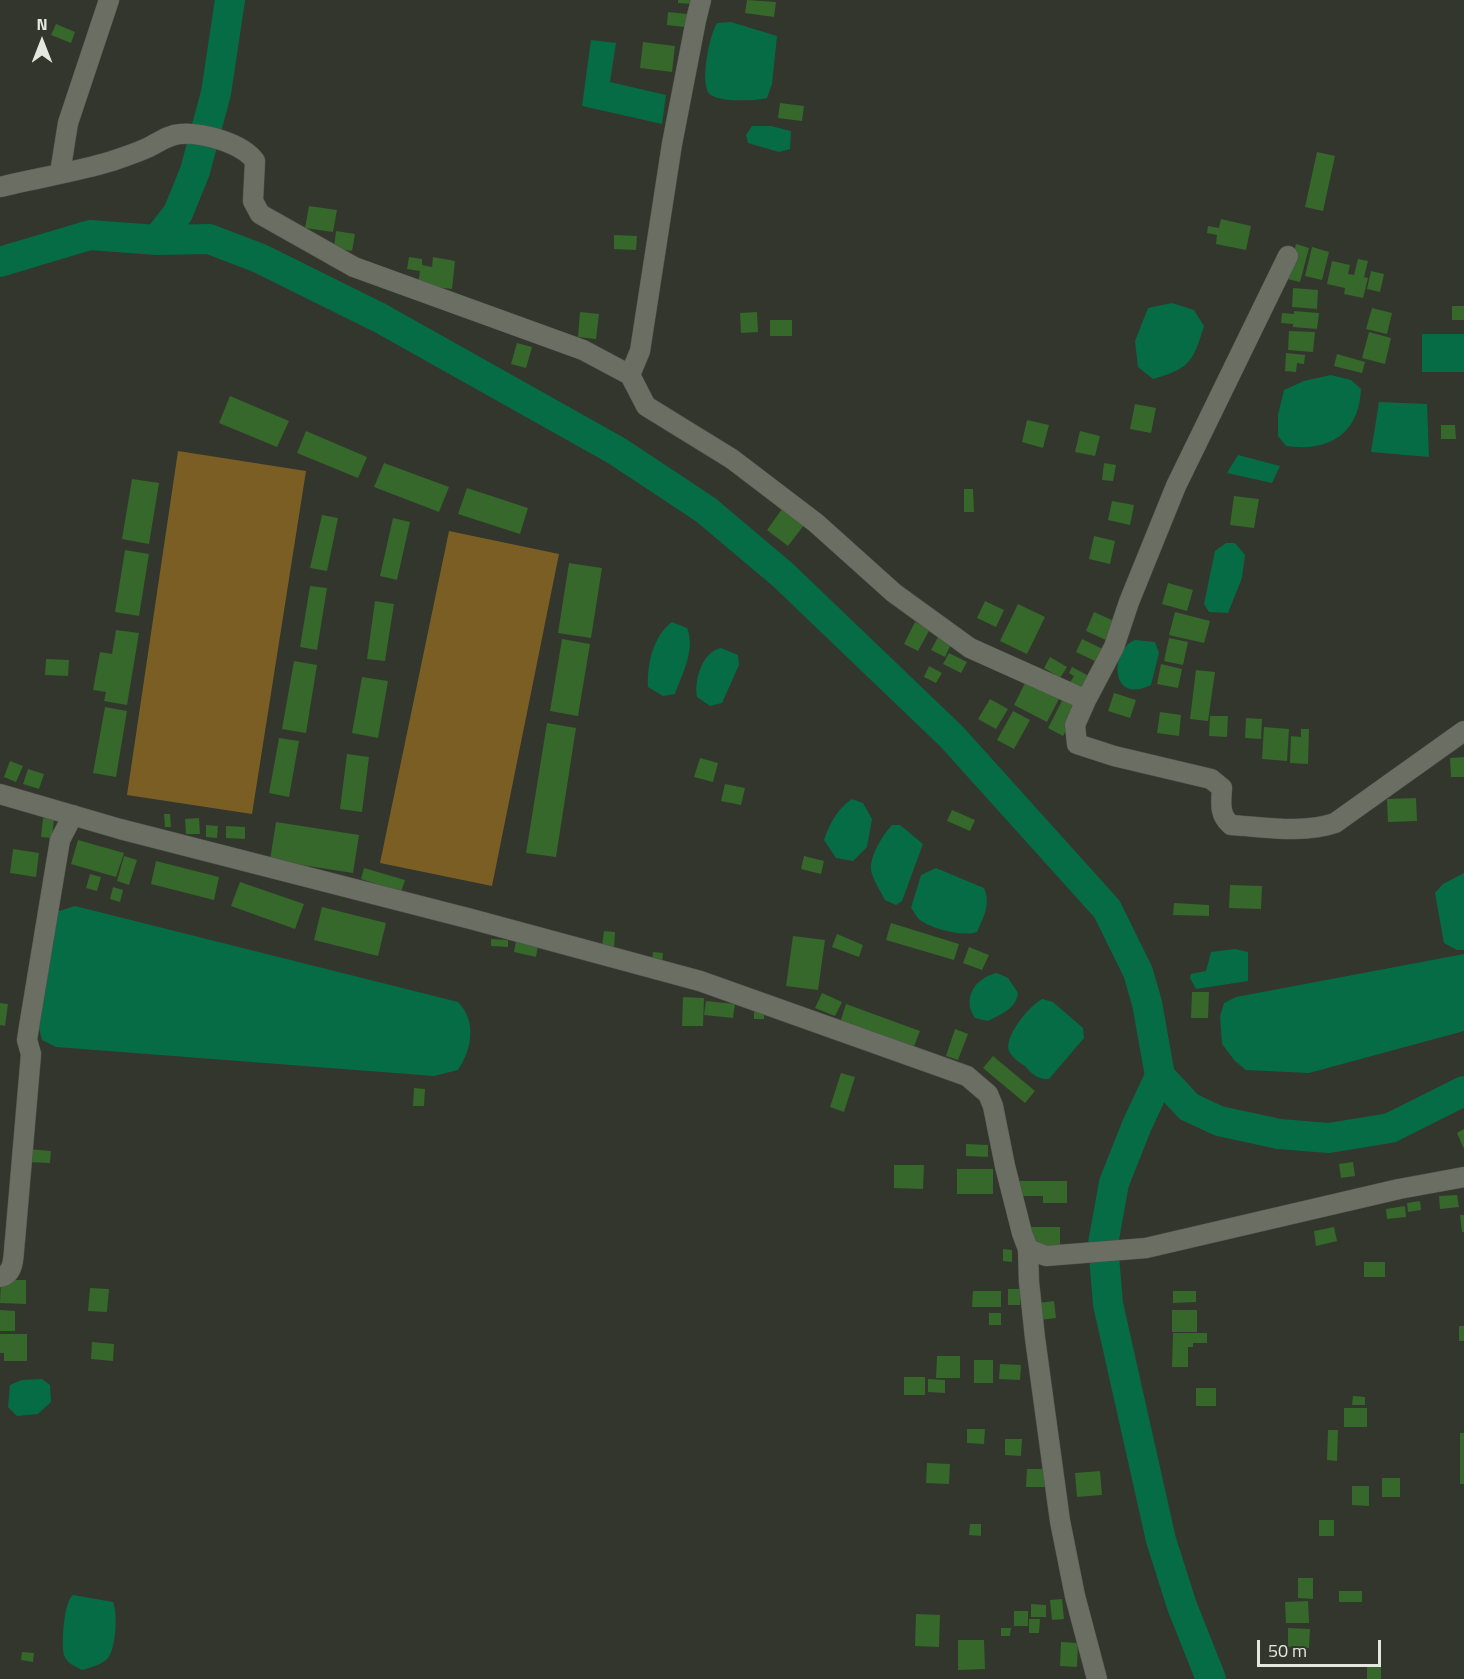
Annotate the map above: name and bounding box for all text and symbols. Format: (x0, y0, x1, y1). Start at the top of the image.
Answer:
north arrow (12, 12, 72, 72)
text: N (36, 12, 48, 36)
scale bar (1260, 1628, 1384, 1666)
text: 50 m (1268, 1637, 1307, 1664)

